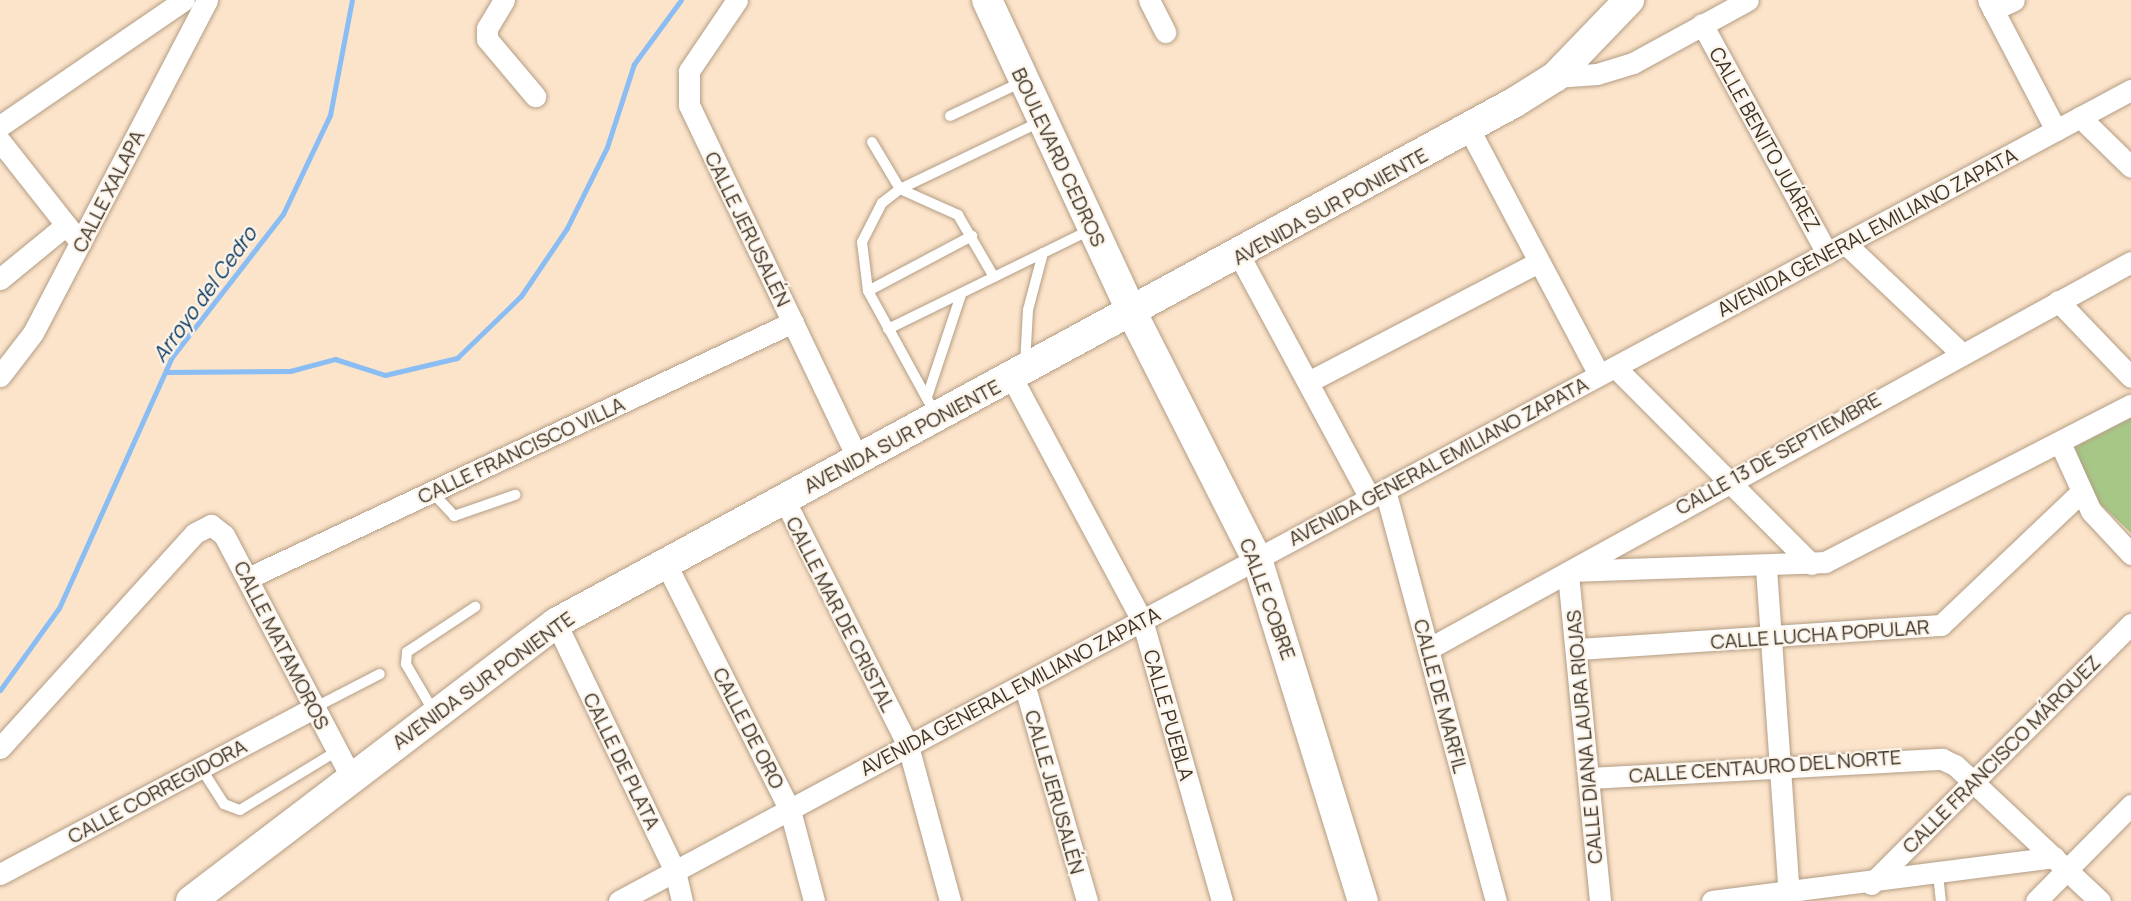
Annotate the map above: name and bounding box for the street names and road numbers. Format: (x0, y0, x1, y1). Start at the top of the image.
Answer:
street label: CALLE BENITO JUÁREZ (1704, 43, 1826, 235)
street label: BOULEVARD CEDROS (1007, 64, 1111, 250)
street label: CALLE XALAPA (67, 126, 149, 256)
street label: AVENIDA SUR PONIENTE (1228, 142, 1432, 270)
street label: AVENIDA GENERAL EMILIANO ZAPATA (1713, 142, 2021, 322)
street label: CALLE JERUSALÉN (700, 148, 796, 310)
street label: AVENIDA GENERAL EMILIANO ZAPATA (1284, 371, 1592, 551)
street label: AVENIDA SUR PONIENTE (800, 374, 1004, 498)
street label: CALLE 13 DE SEPTIEMBRE (1671, 387, 1885, 519)
street label: CALLE FRANCISCO VILLA (414, 392, 628, 508)
street label: CALLE MAR DE CRISTAL (781, 512, 901, 716)
street label: CALLE COBRE (1235, 535, 1301, 663)
street label: CALLE MATAMOROS (229, 557, 335, 733)
street label: AVENIDA GENERAL EMILIANO ZAPATA (856, 601, 1164, 781)
street label: AVENIDA SUR PONIENTE (387, 606, 579, 754)
street label: CALLE DIANA LAURA RIOJAS (1561, 609, 1607, 865)
street label: CALLE LUCHA POPULAR (1710, 614, 1930, 654)
street label: CALLE DE MARFIL (1409, 616, 1473, 776)
street label: CALLE PUEBLA (1139, 647, 1199, 783)
street label: CALLE FRANCISCO MÁRQUEZ (1897, 650, 2105, 858)
street label: CALLE DE ORO (708, 663, 790, 793)
street label: CALLE DE PLATA (579, 689, 665, 833)
street label: CALLE JERUSALÉN (1020, 707, 1090, 877)
street label: CALLE CORREGIDORA (63, 734, 251, 848)
street label: CALLE CENTAURO DEL NORTE (1628, 744, 1902, 788)

